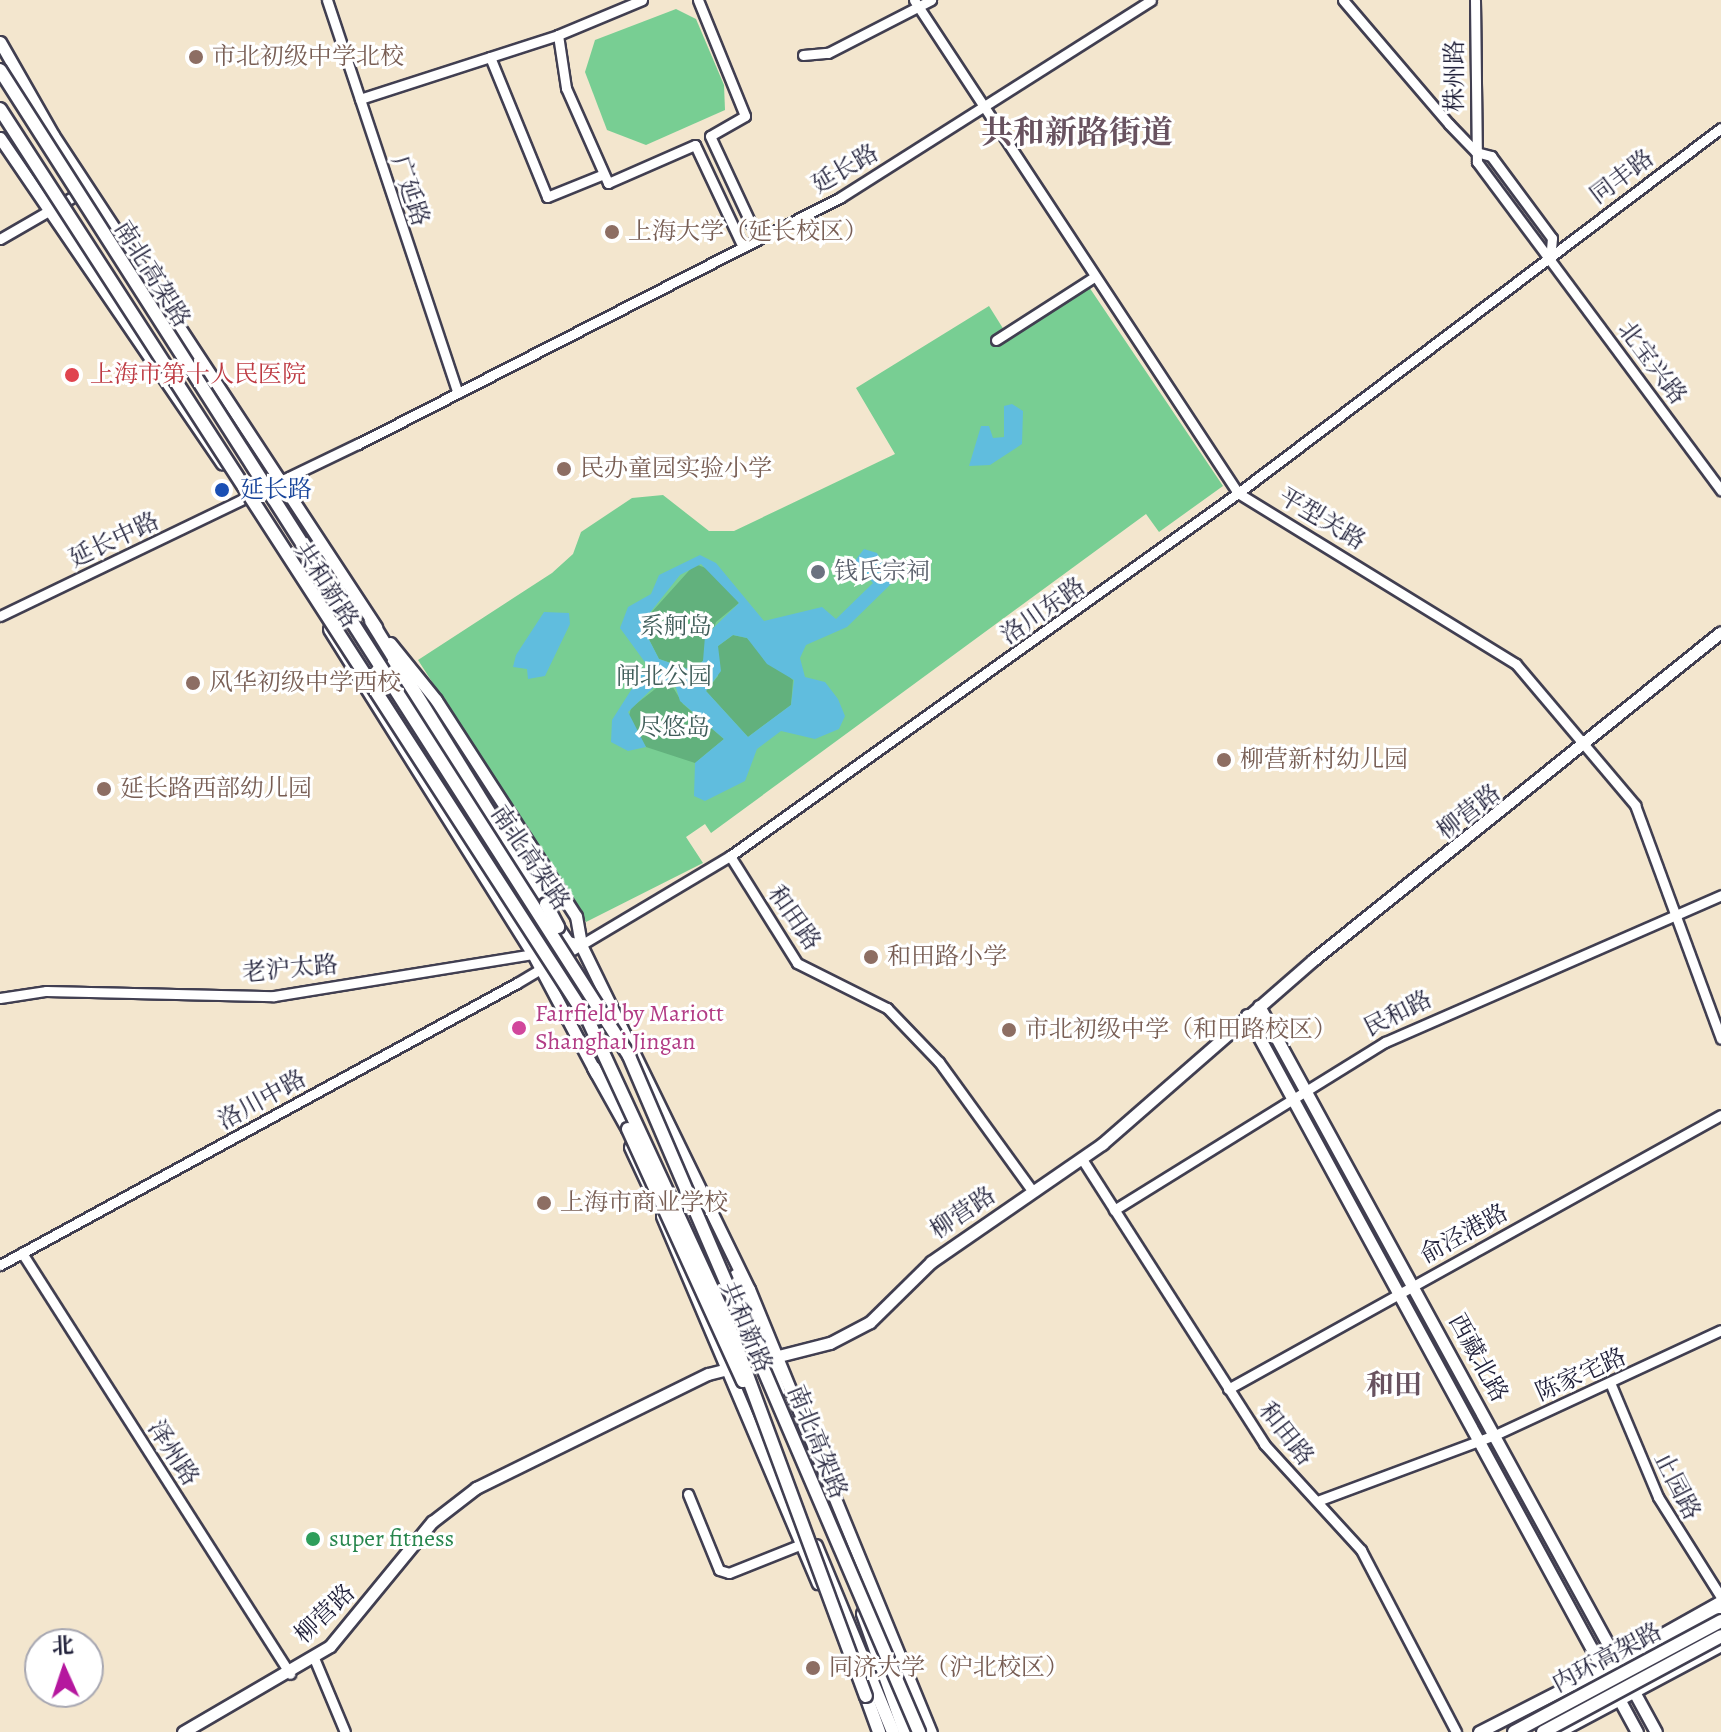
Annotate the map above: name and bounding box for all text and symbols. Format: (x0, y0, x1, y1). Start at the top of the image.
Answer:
street label: 株州路 (1441, 40, 1469, 112)
place label: 市北初级中学北校 (212, 43, 404, 71)
marker: 市北初级中学北校 (187, 48, 205, 66)
district label: 共和新路街道 (981, 113, 1173, 151)
street label: 延长路 (807, 139, 883, 199)
street label: 同丰路 (1585, 144, 1659, 210)
street label: 广延路 (385, 152, 435, 230)
street label: 南北高架路 (108, 215, 196, 333)
place label: 上海大学（延长校区） (628, 218, 868, 246)
marker: 上海大学（延长校区） (603, 223, 621, 241)
street label: 北宝兴路 (1612, 316, 1692, 410)
place label: 上海市第十人民医院 (90, 361, 306, 389)
marker: 上海市第十人民医院 (61, 364, 83, 386)
place label: 民办童园实验小学 (580, 455, 772, 483)
marker: 民办童园实验小学 (555, 460, 573, 478)
place label: 延长路 (240, 476, 312, 504)
marker: 延长路 (211, 479, 233, 501)
street label: 平型关路 (1273, 482, 1371, 556)
street label: 延长中路 (64, 507, 164, 573)
street label: 共和新路 (288, 537, 364, 633)
place label: 钱氏宗祠 (834, 558, 930, 586)
marker: 钱氏宗祠 (809, 563, 827, 581)
street label: 洛川东路 (995, 572, 1091, 650)
park label: 系舸岛 (640, 613, 712, 641)
park label: 闸北公园 (616, 663, 712, 691)
place label: 风华初级中学西校 (209, 669, 401, 697)
marker: 风华初级中学西校 (184, 674, 202, 692)
park label: 尽悠岛 (638, 714, 710, 742)
place label: 柳营新村幼儿园 (1240, 746, 1408, 774)
marker: 柳营新村幼儿园 (1215, 751, 1233, 769)
place label: 延长路西部幼儿园 (120, 775, 312, 803)
street label: 柳营路 (1432, 778, 1506, 846)
marker: 延长路西部幼儿园 (95, 780, 113, 798)
street label: 南北高架路 (485, 800, 575, 916)
street label: 和田路 (762, 880, 826, 956)
place label: 和田路小学 (887, 943, 1007, 971)
marker: 和田路小学 (862, 948, 880, 966)
street label: 老沪太路 (241, 950, 339, 988)
street label: 民和路 (1359, 985, 1437, 1043)
place label: Fairfield by Mariott Shanghai Jingan (535, 1000, 724, 1056)
place label: 市北初级中学（和田路校区） (1025, 1016, 1337, 1044)
marker: Fairfield by Mariott Shanghai Jingan (510, 1019, 528, 1037)
marker: 市北初级中学（和田路校区） (1000, 1021, 1018, 1039)
street label: 洛川中路 (213, 1064, 311, 1136)
street label: 柳营路 (925, 1181, 1001, 1245)
place label: 上海市商业学校 (560, 1189, 728, 1217)
marker: 上海市商业学校 (535, 1194, 553, 1212)
street label: 俞泾港路 (1415, 1198, 1513, 1270)
street label: 共和新路 (714, 1277, 778, 1377)
street label: 西藏北路 (1442, 1309, 1514, 1407)
street label: 陈家宅路 (1531, 1342, 1631, 1408)
district label: 和田 (1366, 1368, 1422, 1402)
street label: 南北高架路 (781, 1381, 853, 1503)
street label: 和田路 (1252, 1397, 1320, 1471)
street label: 泽州路 (141, 1415, 205, 1491)
street label: 止园路 (1648, 1447, 1706, 1525)
place label: super fitness (329, 1525, 454, 1553)
marker: super fitness (304, 1530, 322, 1548)
street label: 柳营路 (289, 1579, 361, 1649)
street label: 内环高架路 (1547, 1617, 1667, 1699)
north arrow (24, 1628, 104, 1708)
text: 北 (51, 1630, 75, 1662)
place label: 同济大学（沪北校区） (829, 1654, 1069, 1682)
marker: 同济大学（沪北校区） (804, 1659, 822, 1677)

